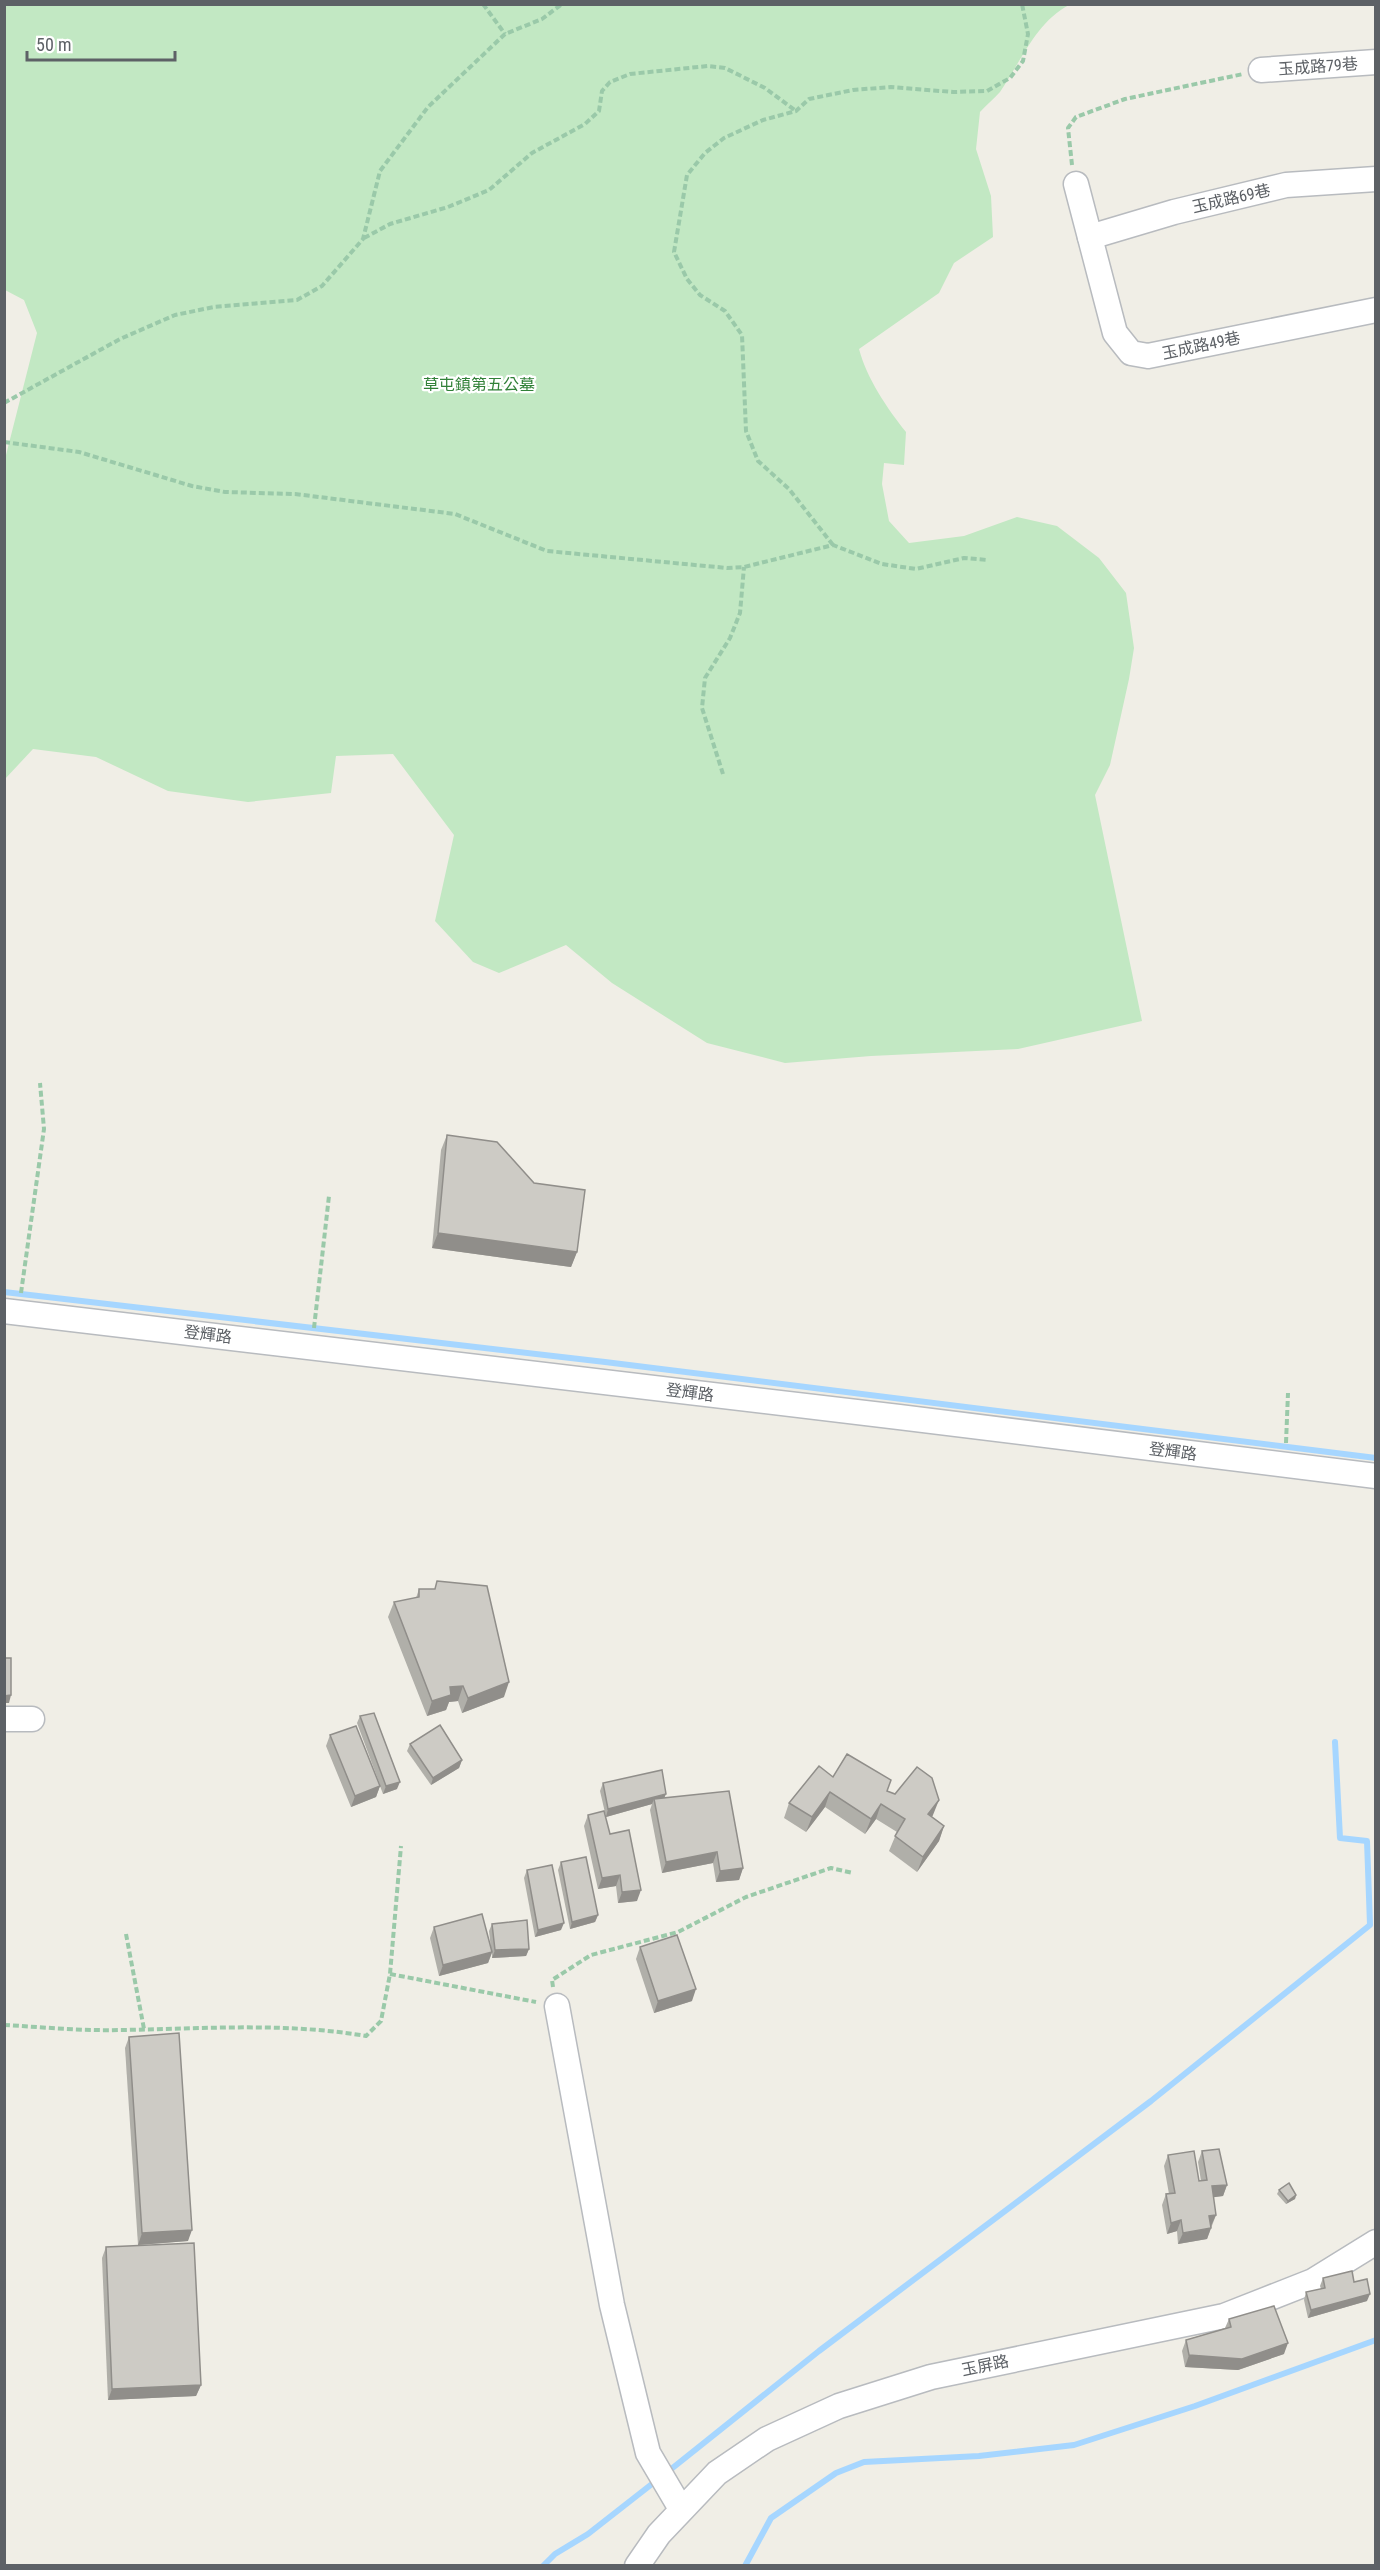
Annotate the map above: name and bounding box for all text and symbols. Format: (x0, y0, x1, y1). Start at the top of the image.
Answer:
scale bar (27, 24, 176, 62)
text: 50 m (36, 34, 71, 55)
street label: 玉成路79巷 (1278, 54, 1359, 79)
street label: 玉成路69巷 (1190, 180, 1272, 217)
street label: 玉成路49巷 (1160, 328, 1242, 363)
park label: 草屯鎮第五公墓 (423, 375, 535, 394)
street label: 登輝路 (183, 1322, 233, 1347)
street label: 登輝路 (665, 1380, 715, 1405)
street label: 登輝路 (1148, 1439, 1198, 1464)
street label: 玉屏路 (960, 2351, 1011, 2380)

